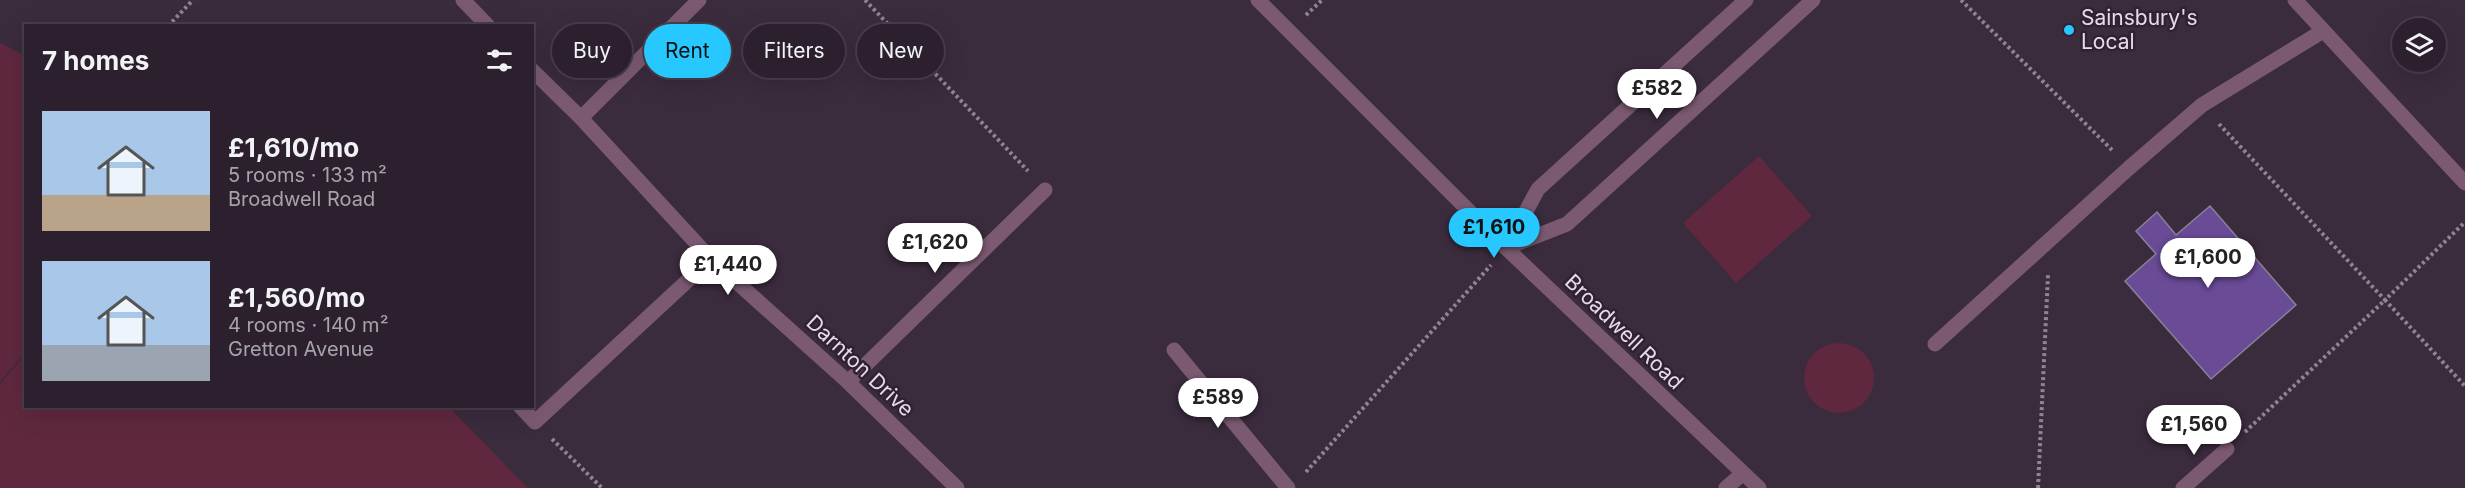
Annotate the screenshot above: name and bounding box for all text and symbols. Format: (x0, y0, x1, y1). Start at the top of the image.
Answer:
place label: Sainsbury's Local (2081, 5, 2198, 54)
map controls (2392, 18, 2446, 72)
button: layers (2392, 18, 2446, 72)
marker: Sainsbury's Local (2062, 23, 2076, 37)
chip: Buy (552, 24, 632, 78)
chip: Rent (644, 24, 731, 78)
chip: Filters (743, 24, 845, 78)
chip: New (857, 24, 944, 78)
icon: filters (483, 44, 516, 77)
text: 7 homes (42, 45, 149, 76)
pin: £582 (1621, 69, 1693, 120)
text: £582 (1631, 76, 1683, 100)
text: £1,610/mo (228, 132, 359, 163)
icon: home (90, 135, 162, 207)
text: 5 rooms · 133 m² (228, 163, 387, 187)
text: Broadwell Road (228, 187, 375, 211)
pin: £1,610 (1445, 208, 1543, 259)
text: £1,610 (1463, 215, 1525, 239)
pin: £1,620 (886, 223, 984, 274)
text: £1,620 (902, 230, 968, 254)
pin: £1,600 (2159, 238, 2257, 289)
pin: £1,440 (679, 245, 777, 296)
text: £1,600 (2174, 245, 2242, 269)
text: £1,440 (694, 252, 762, 276)
street label: Broadwell Road (1560, 269, 1689, 394)
text: £1,560/mo (228, 282, 365, 313)
icon: home (90, 285, 162, 357)
street label: Darnton Drive (802, 310, 919, 422)
text: 4 rooms · 140 m² (228, 313, 388, 337)
text: Gretton Avenue (228, 337, 374, 361)
pin: £589 (1182, 378, 1254, 429)
text: £589 (1192, 385, 1244, 409)
pin: £1,560 (2145, 405, 2243, 456)
text: £1,560 (2160, 412, 2228, 436)

